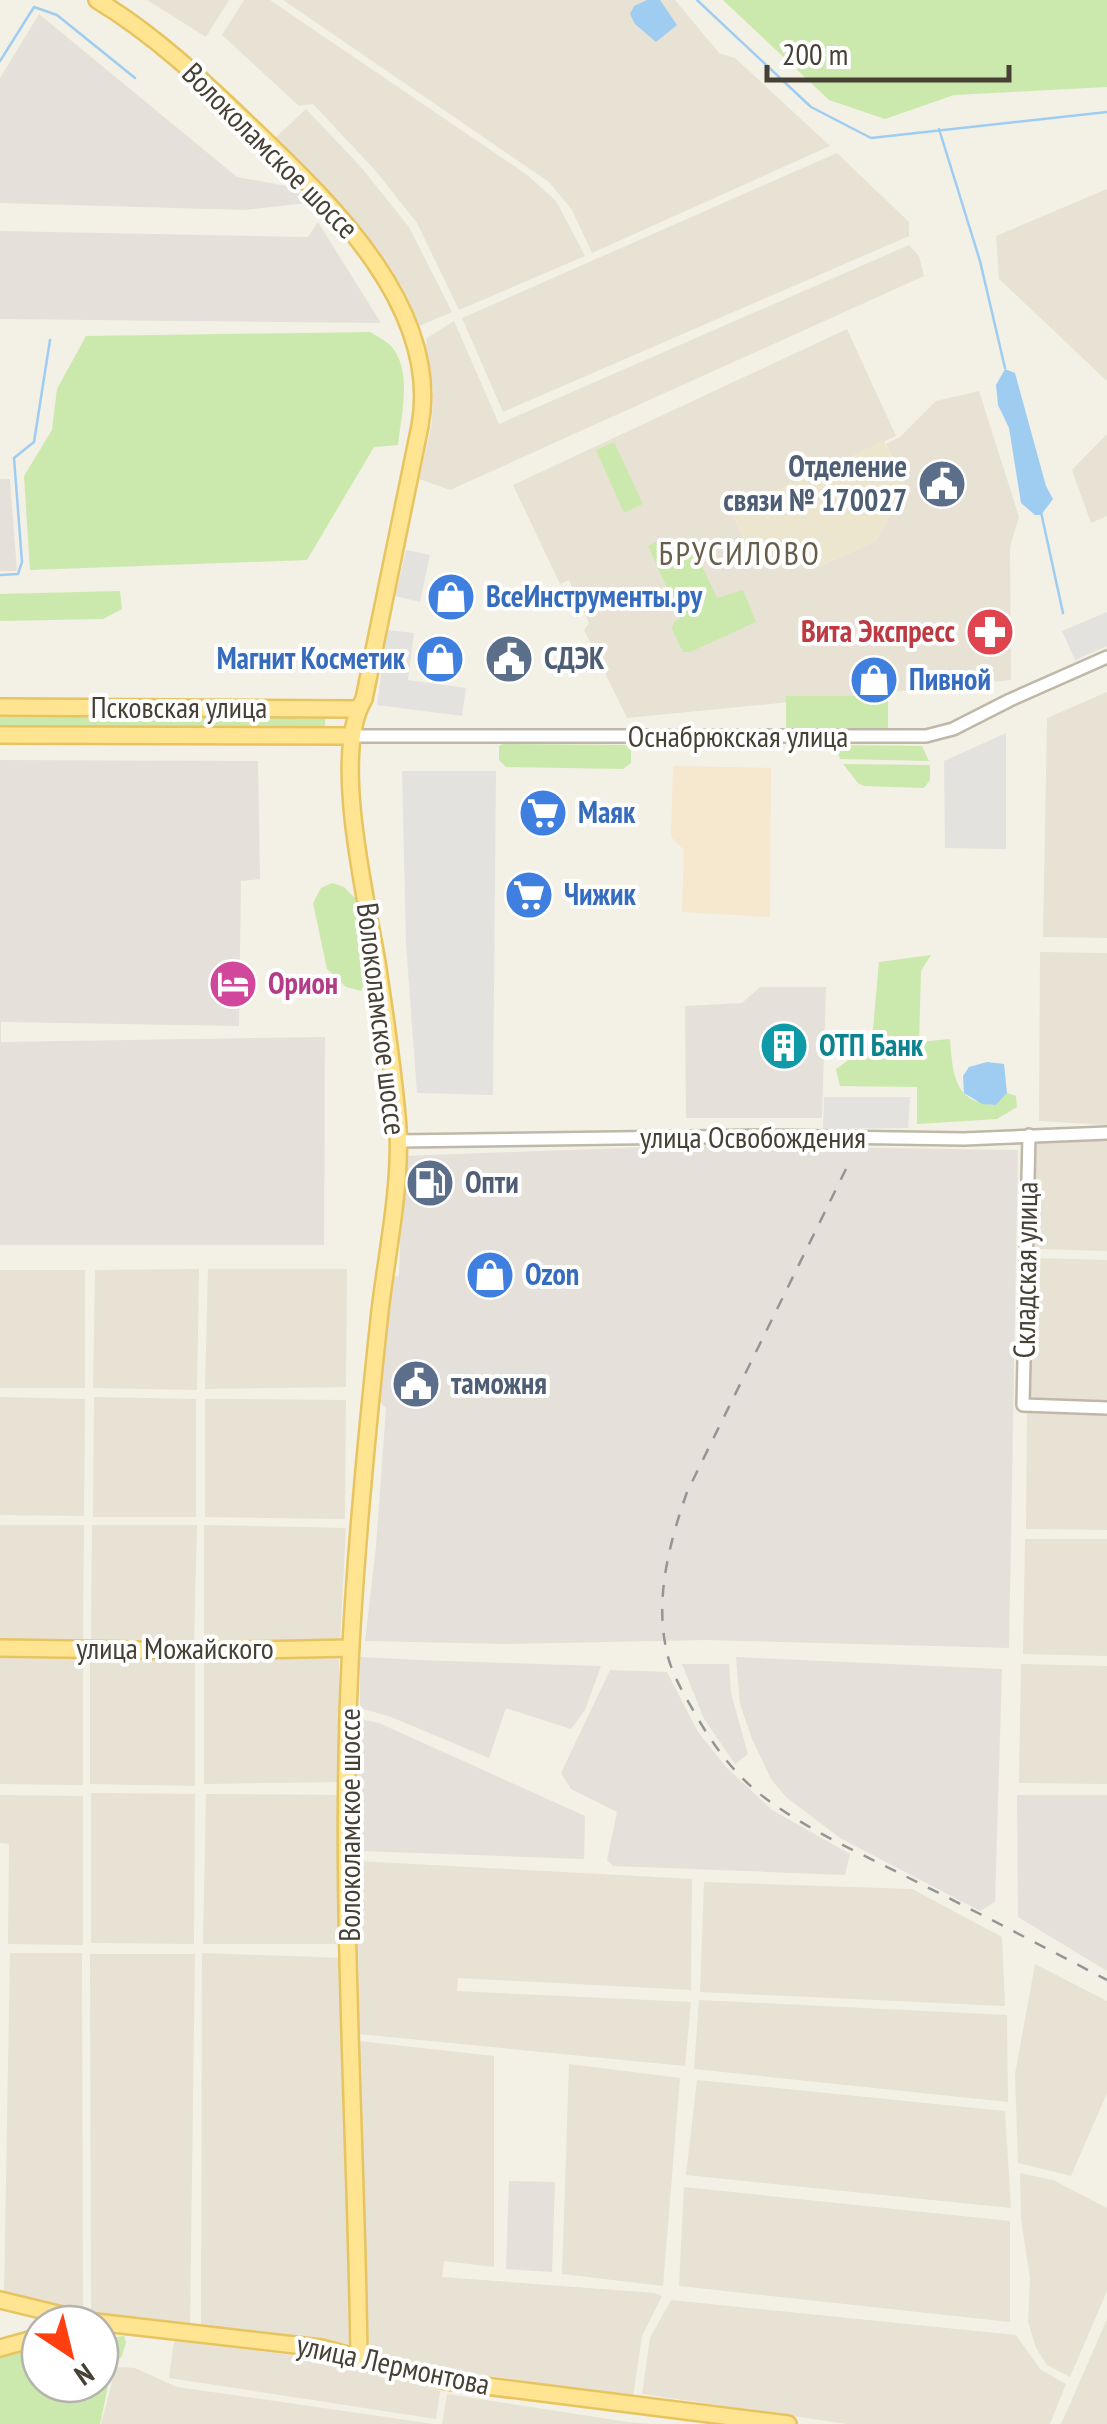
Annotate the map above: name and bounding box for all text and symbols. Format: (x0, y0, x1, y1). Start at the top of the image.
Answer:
scale bar (767, 20, 1010, 82)
text: 200 m (782, 34, 848, 73)
street label: Волоколамское шоссе (175, 54, 367, 246)
place label: Отделение связи № 170027 (723, 446, 907, 519)
public building icon: Отделение связи № 170027 (916, 458, 968, 510)
district label: БРУСИЛОВО (659, 532, 821, 574)
shop icon: ВсеИнструменты.ру (425, 571, 477, 623)
place label: ВсеИнструменты.ру (486, 576, 703, 615)
pharmacy icon: Вита Экспресс (964, 606, 1016, 658)
place label: Вита Экспресс (801, 611, 955, 650)
shop icon: Магнит Косметик (414, 633, 466, 685)
public building icon: СДЭК (483, 633, 535, 685)
place label: Магнит Косметик (217, 638, 406, 677)
place label: СДЭК (544, 638, 605, 677)
shop icon: Пивной (848, 654, 900, 706)
place label: Пивной (909, 659, 991, 698)
street label: Псковская улица (91, 687, 267, 726)
street label: Оснабрюкская улица (628, 716, 848, 755)
supermarket icon: Маяк (517, 787, 569, 839)
place label: Маяк (578, 792, 636, 831)
supermarket icon: Чижик (503, 869, 555, 921)
place label: Чижик (564, 874, 637, 913)
street label: Волоколамское шоссе (349, 900, 416, 1137)
hotel icon: Орион (207, 958, 259, 1010)
place label: Орион (268, 963, 338, 1002)
building icon: ОТП Банк (758, 1020, 810, 1072)
place label: ОТП Банк (819, 1025, 924, 1064)
street label: улица Освобождения (640, 1117, 866, 1156)
fuel station icon: Опти (404, 1157, 456, 1209)
place label: Опти (465, 1162, 519, 1201)
street label: Складская улица (1003, 1181, 1046, 1359)
shop icon: Ozon (464, 1249, 516, 1301)
place label: Ozon (525, 1254, 579, 1293)
public building icon: таможня (390, 1358, 442, 1410)
place label: таможня (451, 1363, 547, 1402)
street label: улица Можайского (76, 1628, 274, 1667)
street label: Волоколамское шоссе (329, 1708, 368, 1942)
north arrow (20, 2304, 120, 2404)
street label: улица Лермонтова (293, 2324, 493, 2403)
text: N (68, 2355, 101, 2394)

